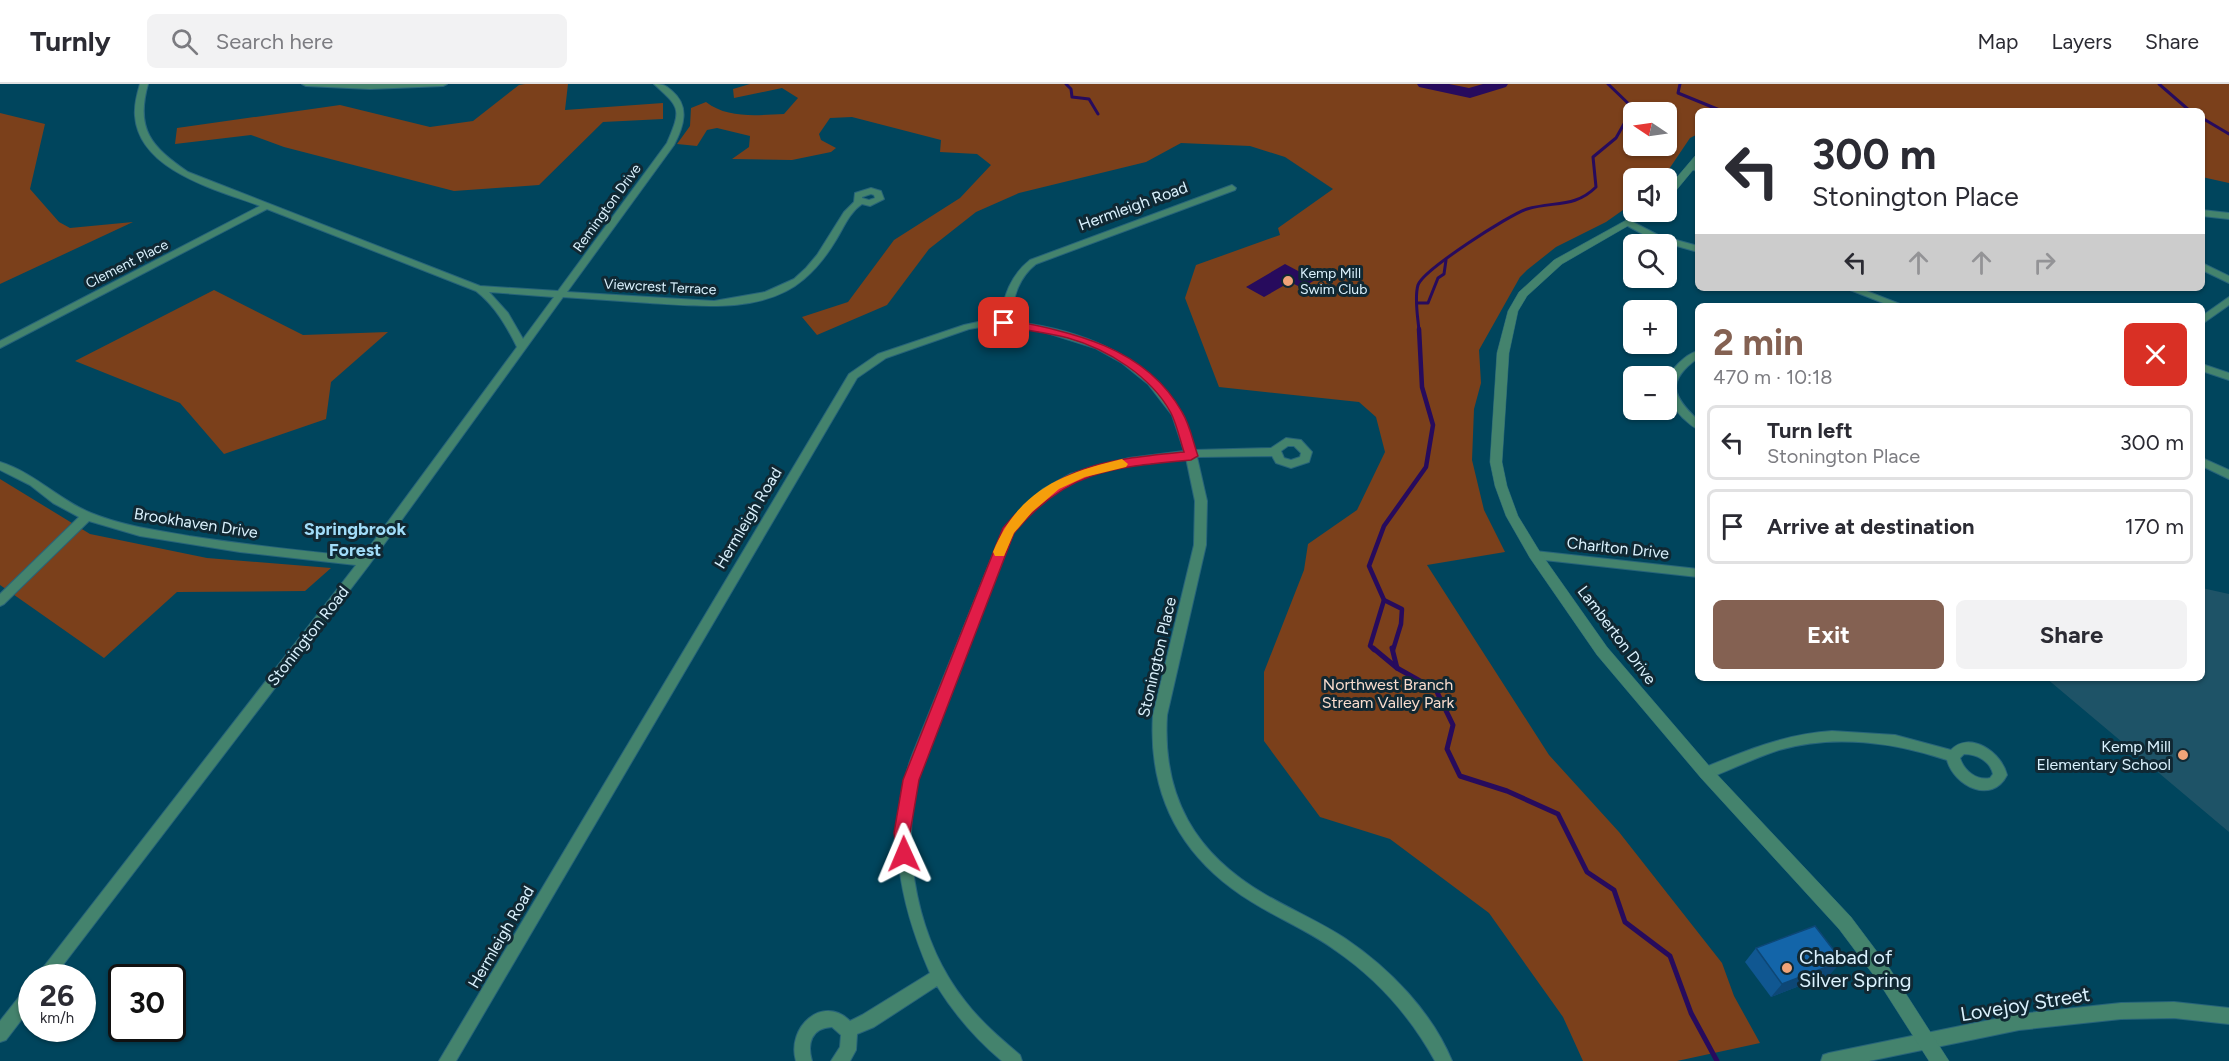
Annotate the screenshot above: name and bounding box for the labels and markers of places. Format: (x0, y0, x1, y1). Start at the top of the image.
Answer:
place label: Kemp Mill Swim Club (1300, 265, 1367, 298)
marker: Kemp Mill Swim Club (1281, 274, 1295, 288)
pin (978, 297, 1029, 348)
place label: Kemp Mill Elementary School (2037, 737, 2171, 774)
marker: Kemp Mill Elementary School (2176, 748, 2190, 762)
place label: Chabad of Silver Spring (1799, 945, 1912, 992)
marker: Chabad of Silver Spring (1780, 961, 1794, 975)

